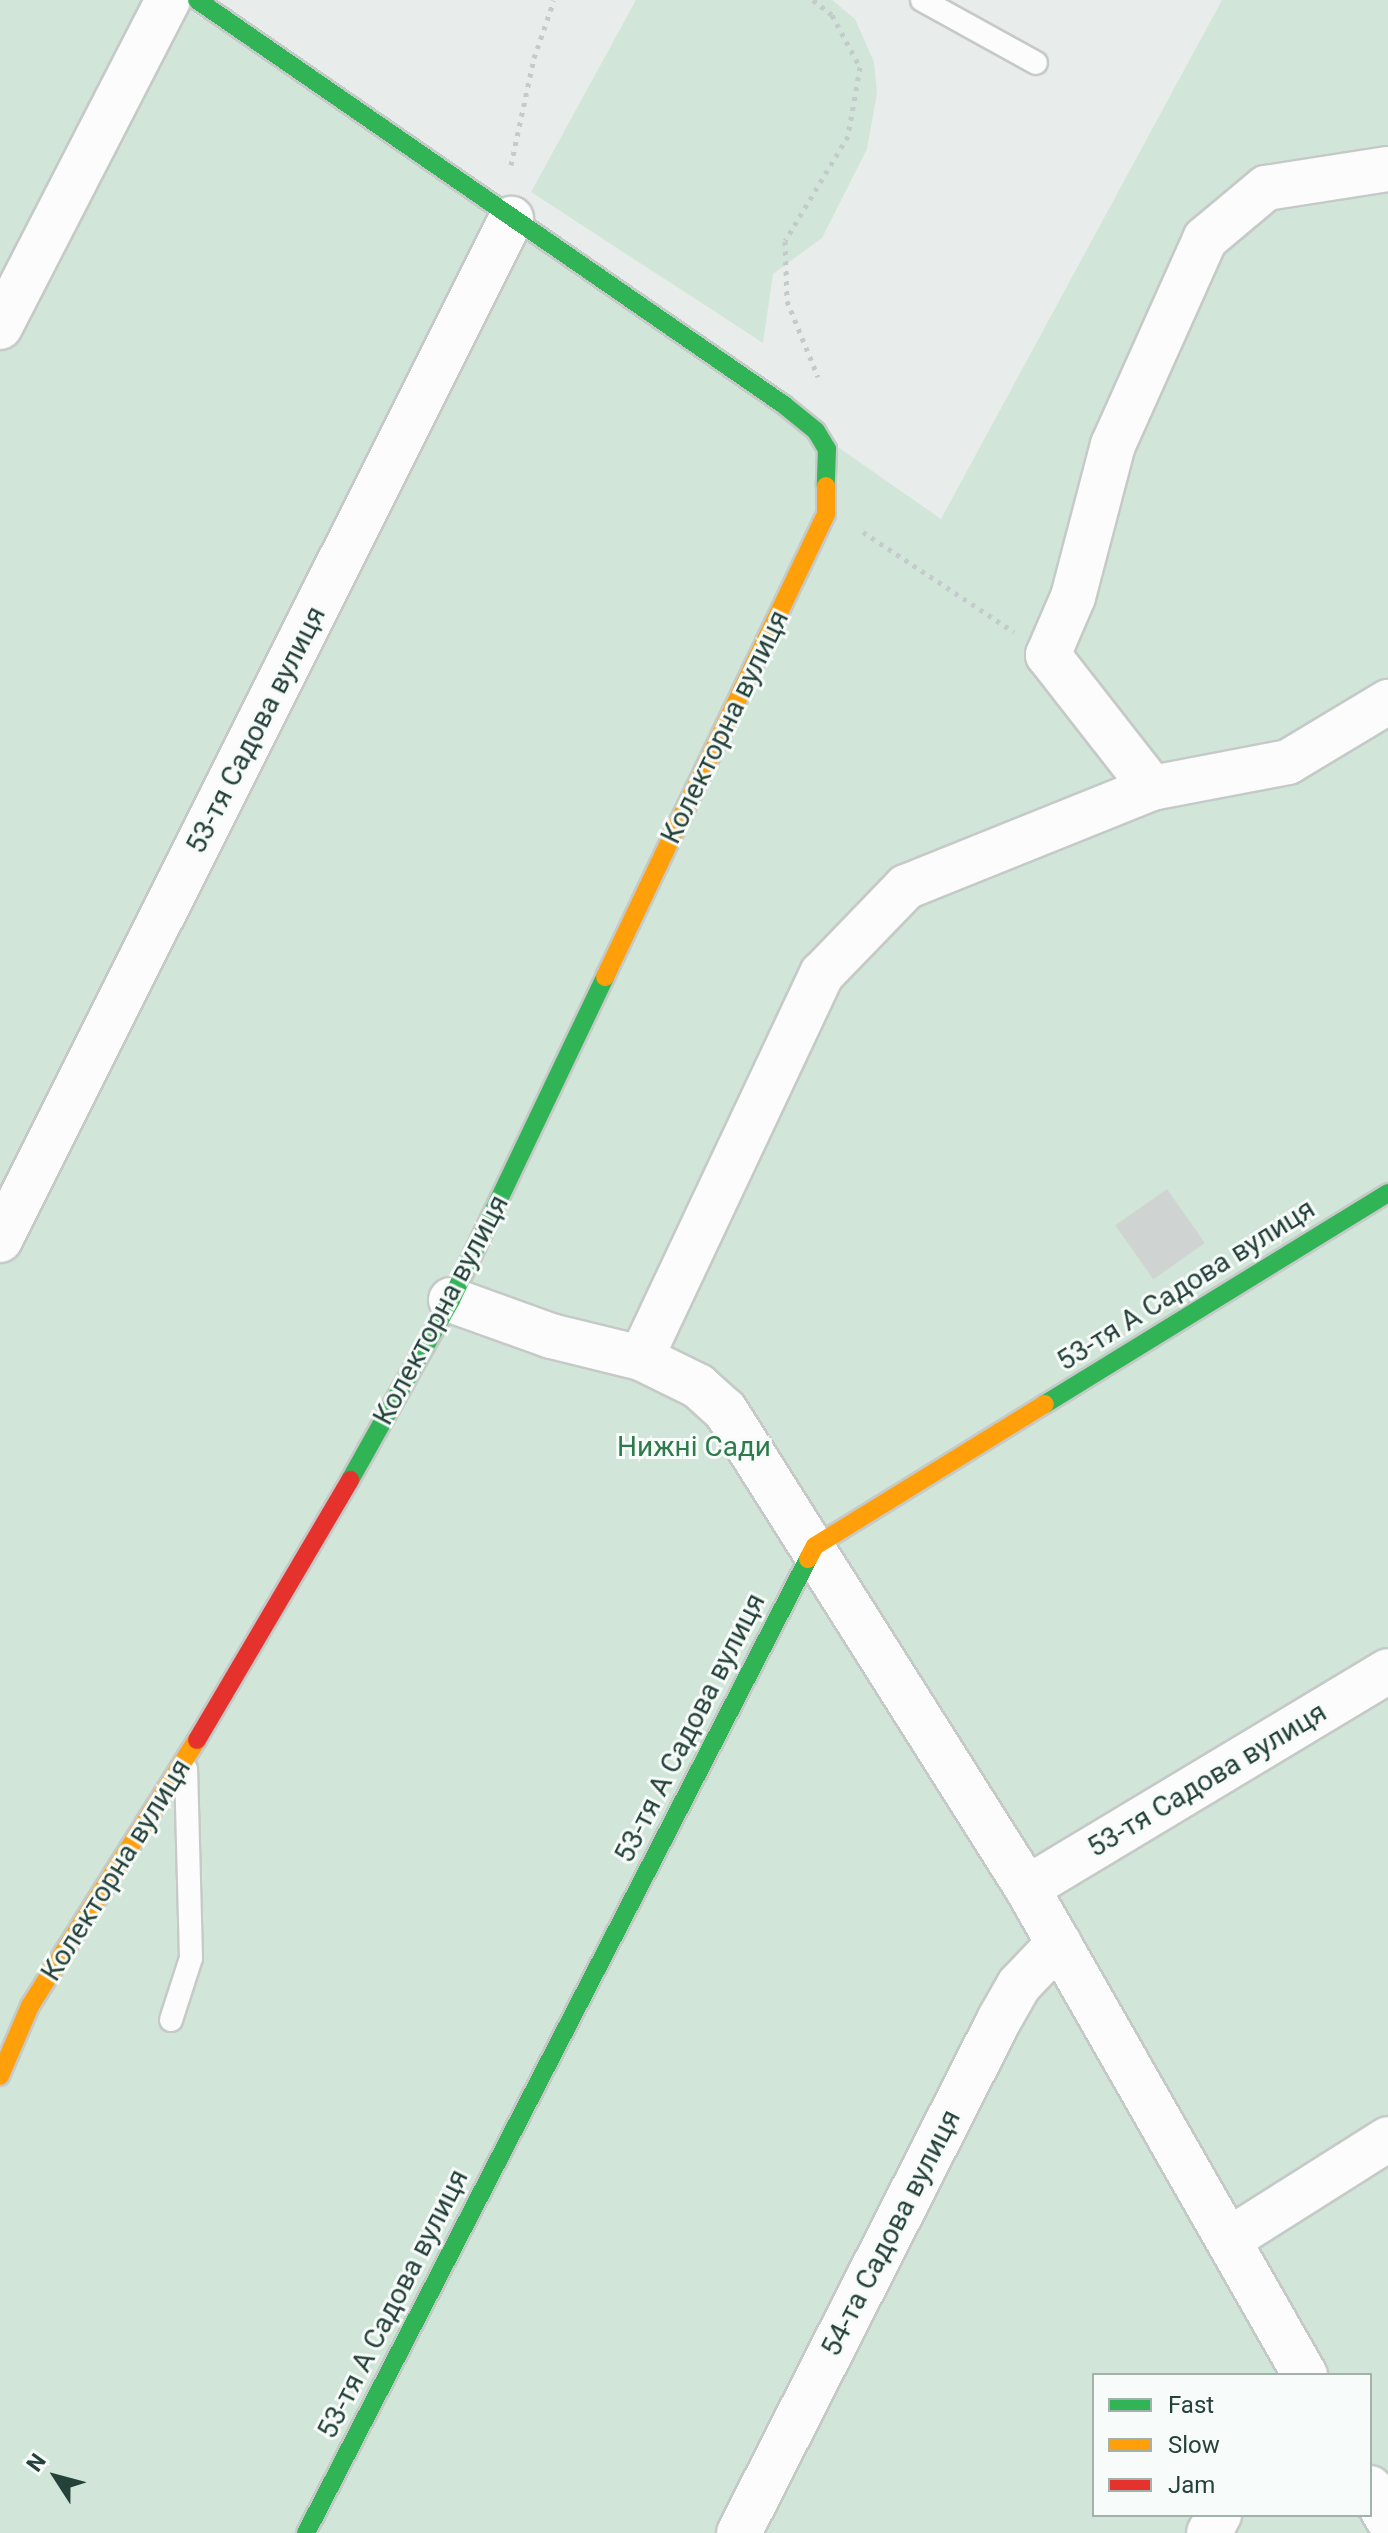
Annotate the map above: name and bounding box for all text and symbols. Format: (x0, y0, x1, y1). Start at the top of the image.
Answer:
street label: 53-тя Садова вулиця (179, 601, 333, 859)
street label: Колекторна вулиця (654, 605, 796, 849)
street label: Колекторна вулиця (366, 1189, 516, 1431)
street label: 53-тя А Садова вулиця (1051, 1192, 1321, 1378)
park label: Нижні Сади (617, 1430, 771, 1464)
street label: 53-тя А Садова вулиця (607, 1588, 773, 1868)
street label: 53-тя Садова вулиця (1082, 1695, 1332, 1865)
street label: Колекторна вулиця (34, 1753, 198, 1987)
street label: 54-та Садова вулиця (814, 2104, 968, 2362)
street label: 53-тя А Садова вулиця (310, 2164, 476, 2444)
legend (1092, 2373, 1372, 2517)
text: Fast (1168, 2391, 1214, 2419)
text: Slow (1168, 2431, 1220, 2459)
north arrow (16, 2437, 96, 2517)
text: N (22, 2449, 51, 2476)
text: Jam (1168, 2471, 1215, 2499)

